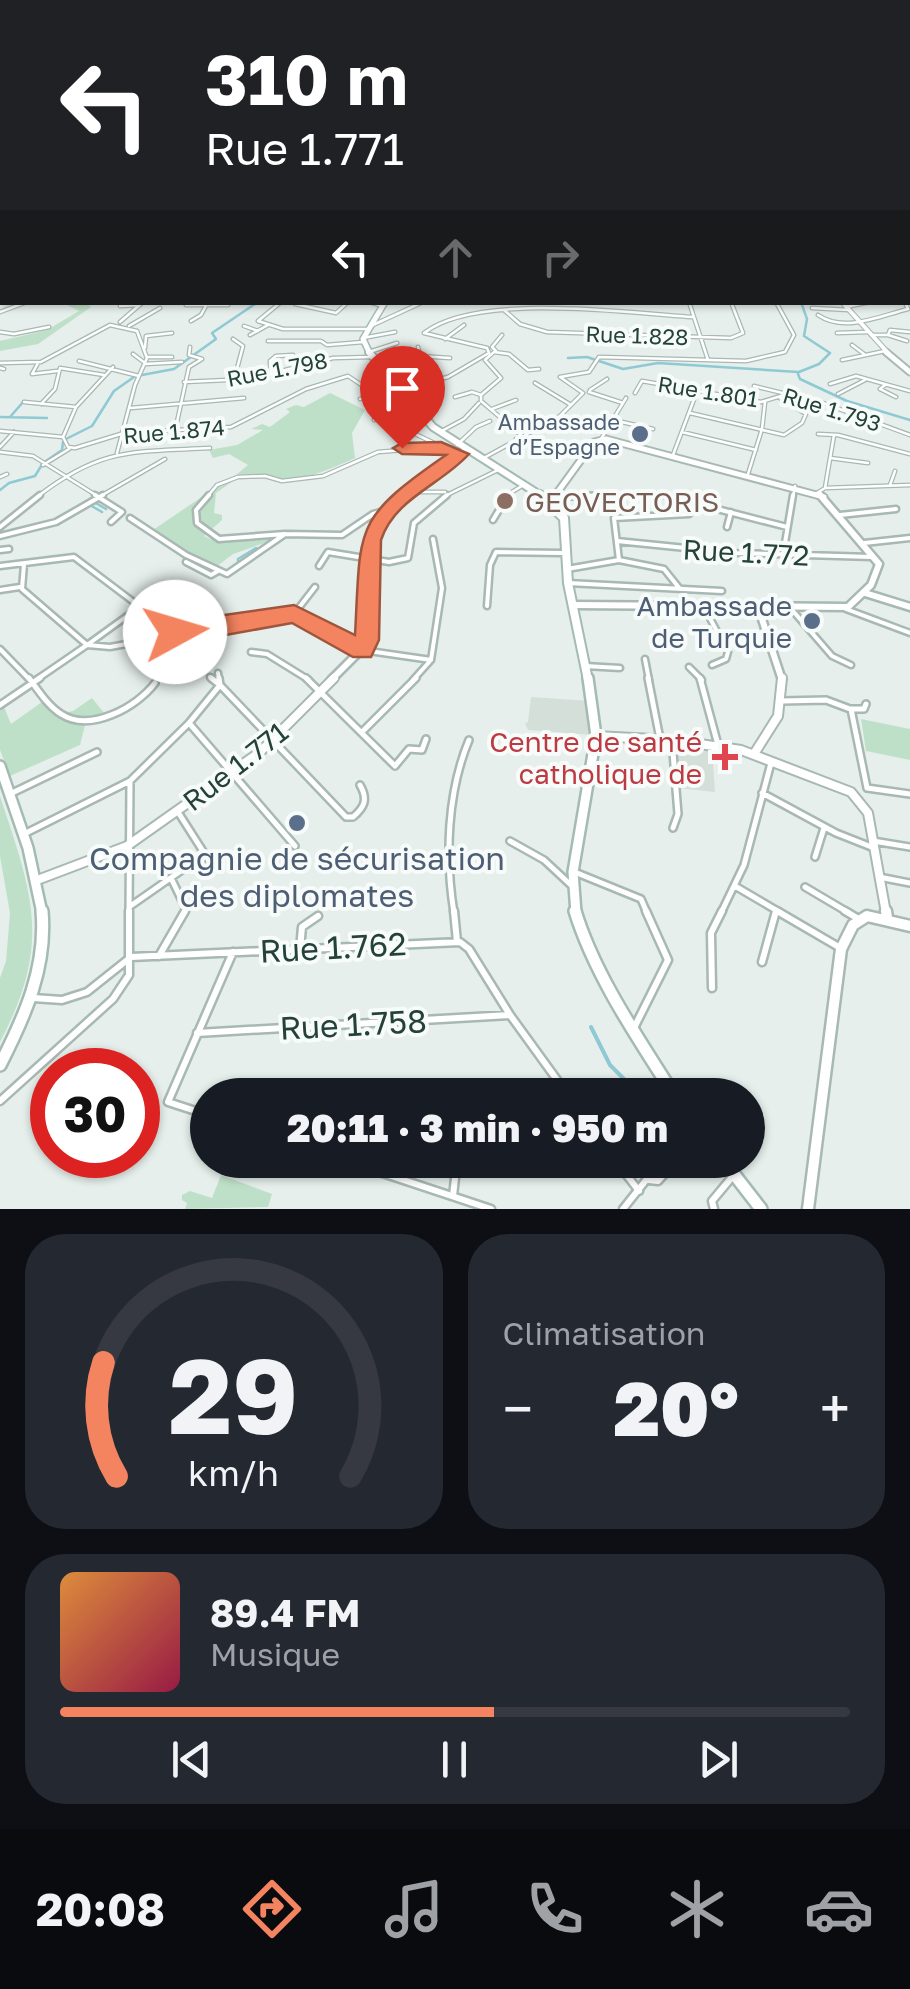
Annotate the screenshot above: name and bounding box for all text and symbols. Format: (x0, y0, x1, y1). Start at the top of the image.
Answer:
text: 310 m (205, 36, 408, 120)
icon: left (40, 40, 170, 170)
text: Rue 1.771 (205, 121, 404, 175)
icon: left (323, 230, 378, 285)
icon: ahead (428, 230, 483, 285)
icon: right (533, 230, 588, 285)
street label: Rue 1.828 (585, 320, 689, 350)
street label: Rue 1.798 (224, 346, 330, 392)
pin (360, 346, 445, 449)
icon: arrive (375, 361, 430, 416)
street label: Rue 1.801 (656, 370, 760, 412)
street label: Rue 1.793 (780, 381, 884, 437)
place label: Ambassade d’Espagne (498, 408, 620, 460)
street label: Rue 1.874 (122, 413, 226, 449)
marker: Ambassade d’Espagne (629, 423, 651, 445)
place label: GEOVECTORIS (525, 485, 719, 518)
marker: GEOVECTORIS (494, 490, 516, 512)
street label: Rue 1.772 (682, 532, 810, 572)
position arrow (123, 580, 227, 684)
place label: Ambassade de Turquie (636, 589, 792, 654)
marker: Ambassade de Turquie (801, 610, 823, 632)
street label: Rue 1.771 (176, 715, 294, 817)
place label: Centre de santé catholique de (489, 725, 702, 790)
marker: Centre de santé catholique de (712, 744, 738, 770)
marker: Compagnie de sécurisation des diplomates (286, 812, 308, 834)
place label: Compagnie de sécurisation des diplomates (89, 839, 505, 914)
street label: Rue 1.762 (259, 924, 407, 970)
street label: Rue 1.758 (279, 1001, 427, 1047)
speed limit sign: 30 (30, 1048, 160, 1178)
text: 20:11 · 3 min · 950 m (287, 1105, 668, 1150)
text: Climatisation (503, 1314, 706, 1352)
text: 29 (169, 1332, 298, 1457)
text: 20° (614, 1362, 739, 1453)
text: − (503, 1375, 533, 1441)
text: + (820, 1375, 850, 1441)
text: km/h (188, 1451, 279, 1494)
text: 89.4 FM (210, 1590, 360, 1635)
text: Musique (210, 1635, 340, 1673)
icon: previous (164, 1732, 219, 1787)
icon: pause (427, 1732, 482, 1787)
icon: next (691, 1732, 746, 1787)
icon: directions (237, 1874, 307, 1944)
icon: music (379, 1874, 449, 1944)
icon: phone (520, 1874, 590, 1944)
icon: climate (662, 1874, 732, 1944)
icon: car (804, 1874, 874, 1944)
text: 20:08 (36, 1882, 165, 1936)

